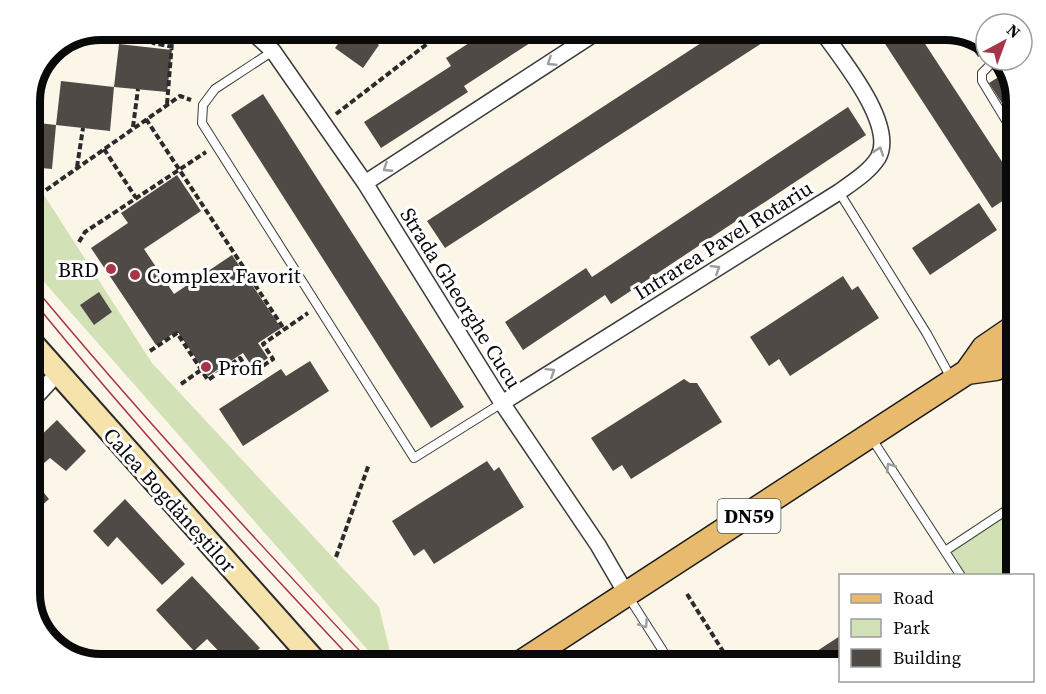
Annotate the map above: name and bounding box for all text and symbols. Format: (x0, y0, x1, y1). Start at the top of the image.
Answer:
north arrow (974, 12, 1034, 72)
text: N (1002, 19, 1026, 43)
one-way arrow (546, 55, 557, 66)
one-way arrow (871, 147, 884, 157)
one-way arrow (383, 161, 393, 173)
street label: Intrarea Pavel Rotariu (628, 173, 818, 307)
street label: Strada Gheorghe Cucu (394, 202, 528, 394)
place label: BRD (58, 255, 99, 284)
place label: Complex Favorit (147, 261, 301, 290)
marker: BRD (104, 262, 118, 276)
one-way arrow (710, 265, 721, 276)
marker: Complex Favorit (128, 268, 142, 282)
place label: Profi (218, 353, 263, 382)
marker: Profi (199, 360, 213, 374)
one-way arrow (545, 368, 555, 380)
street label: Calea Bogdăneștilor (97, 421, 243, 579)
one-way arrow (886, 463, 897, 474)
road number: DN59 (718, 499, 780, 533)
legend (839, 574, 1034, 682)
text: Road (893, 585, 934, 610)
text: Park (893, 615, 930, 640)
one-way arrow (637, 617, 648, 628)
text: Building (893, 645, 961, 670)

